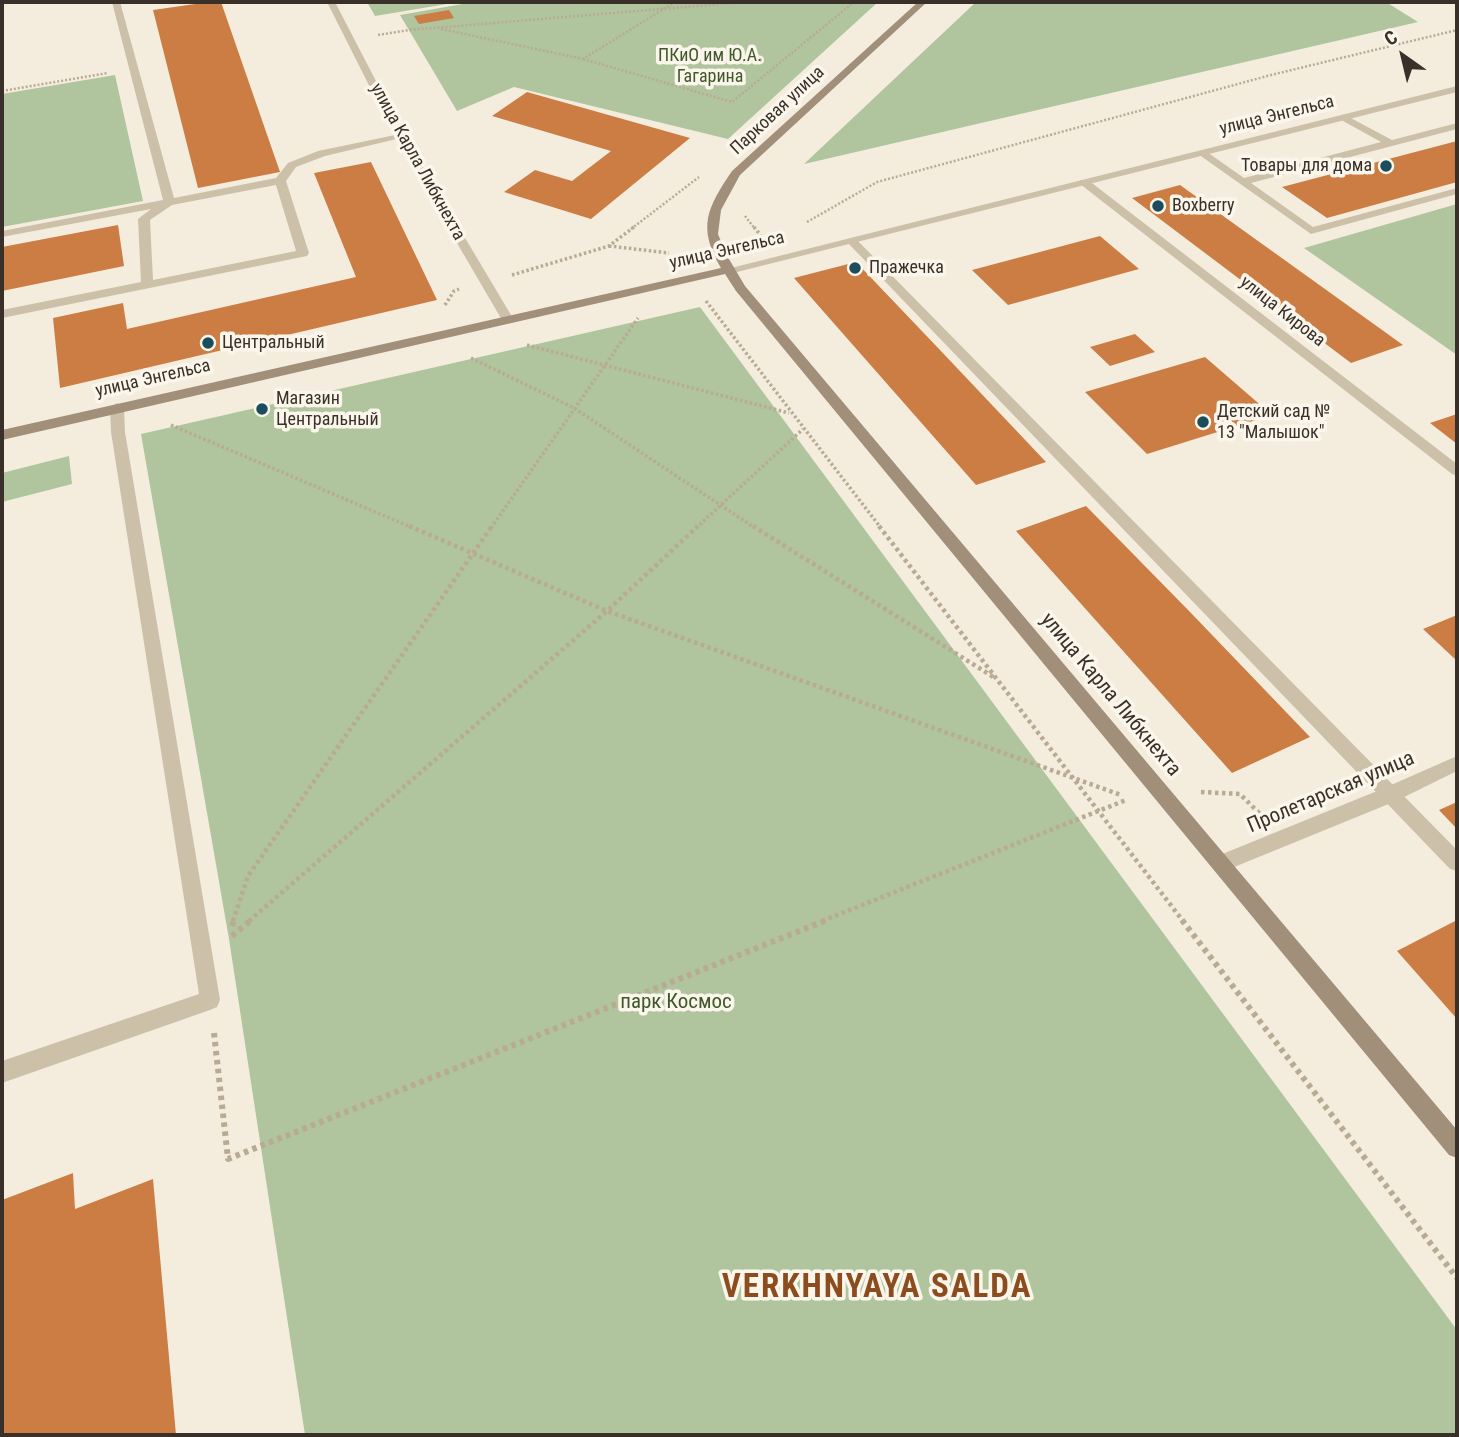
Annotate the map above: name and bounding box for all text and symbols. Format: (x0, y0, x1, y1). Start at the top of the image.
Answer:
north arrow (1368, 21, 1438, 91)
text: С (1380, 26, 1402, 51)
park label: ПКиО им Ю.А. Гагарина (658, 45, 762, 88)
street label: Парковая улица (727, 62, 829, 160)
street label: улица Карла Либкнехта (365, 80, 469, 244)
street label: улица Энгельса (1218, 91, 1336, 141)
place label: Товары для дома (1241, 155, 1372, 177)
marker: Товары для дома (1378, 158, 1394, 174)
place label: Boxberry (1172, 195, 1235, 217)
marker: Boxberry (1150, 198, 1166, 214)
street label: улица Энгельса (667, 227, 787, 275)
place label: Пражечка (869, 257, 944, 279)
marker: Пражечка (847, 260, 863, 276)
street label: улица Кирова (1235, 272, 1329, 352)
place label: Центральный (222, 332, 325, 354)
marker: Центральный (200, 335, 216, 351)
street label: улица Энгельса (93, 355, 213, 403)
place label: Магазин Центральный (276, 388, 379, 430)
marker: Магазин Центральный (254, 401, 270, 417)
place label: Детский сад № 13 "Малышок" (1217, 401, 1330, 444)
marker: Детский сад № 13 "Малышок" (1195, 414, 1211, 430)
street label: улица Карла Либкнехта (1034, 608, 1186, 782)
street label: Пролетарская улица (1244, 746, 1418, 840)
park label: парк Космос (620, 990, 732, 1016)
district label: VERKHNYAYA SALDA (724, 1269, 1030, 1309)

